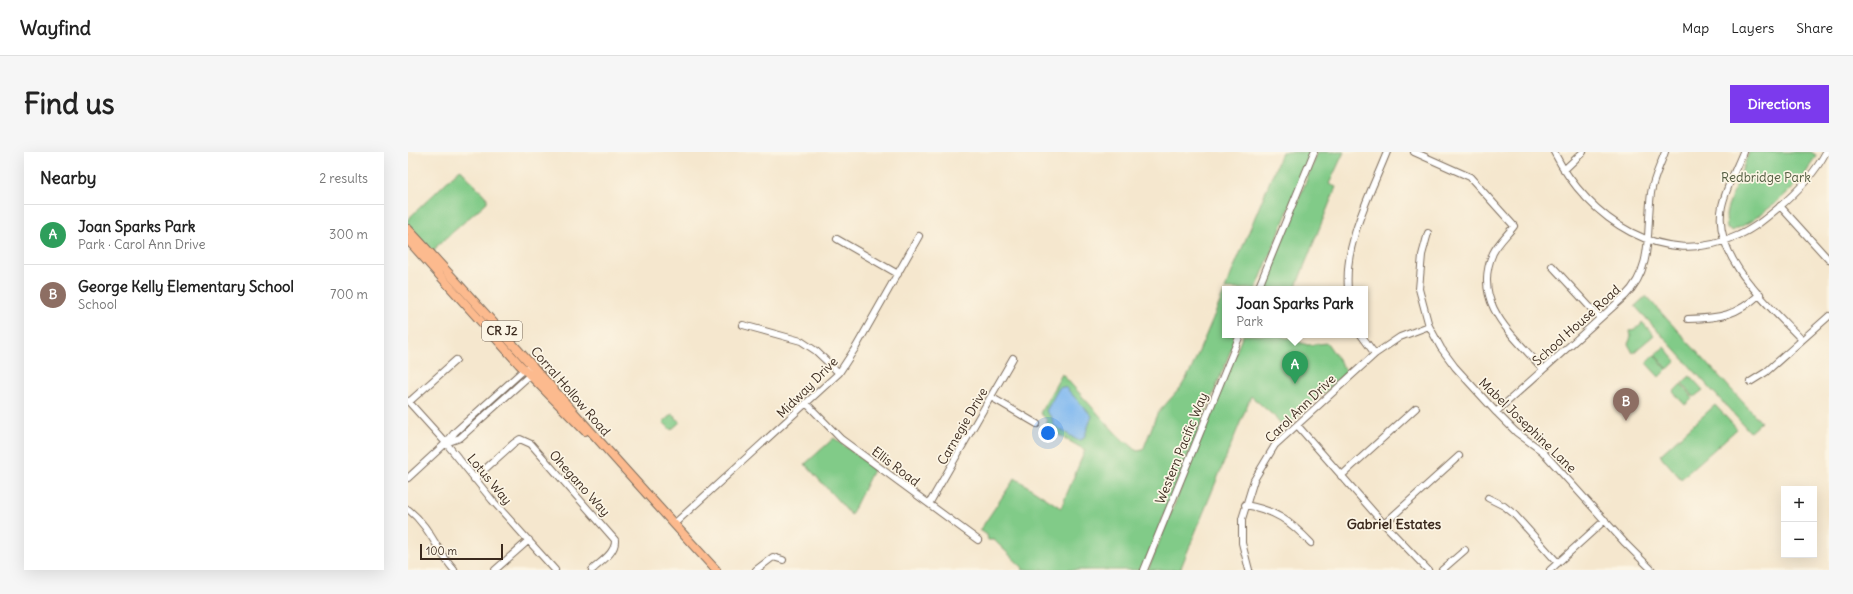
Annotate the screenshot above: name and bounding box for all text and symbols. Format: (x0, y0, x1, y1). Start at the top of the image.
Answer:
text: Wayfind (20, 16, 91, 40)
text: Map (1682, 19, 1709, 37)
text: Layers (1731, 19, 1774, 37)
text: Share (1796, 19, 1833, 37)
button: Directions (1730, 85, 1829, 123)
text: Find us (24, 86, 115, 122)
text: Nearby (40, 167, 96, 189)
park label: Redbridge Park (1721, 169, 1811, 186)
text: 2 results (319, 170, 368, 187)
text: Joan Sparks Park (78, 217, 195, 236)
text: A (49, 226, 57, 243)
text: 300 m (329, 226, 368, 243)
text: Park · Carol Ann Drive (78, 236, 206, 253)
text: George Kelly Elementary School (78, 277, 294, 296)
street label: School House Road (1529, 281, 1624, 369)
text: B (49, 286, 57, 303)
text: 700 m (330, 286, 368, 303)
popup (1222, 286, 1368, 338)
text: Joan Sparks Park (1236, 294, 1354, 313)
text: School (78, 296, 117, 313)
text: Park (1236, 313, 1263, 330)
road number: CR J2 (482, 321, 522, 341)
street label: Corral Hollow Road (527, 343, 614, 440)
pin: A (1282, 351, 1308, 384)
street label: Midway Drive (773, 353, 842, 422)
street label: Carol Ann Drive (1261, 370, 1339, 446)
street label: Mabel Josephine Lane (1475, 374, 1580, 476)
street label: Carnegie Drive (933, 384, 991, 468)
pin: B (1613, 388, 1639, 421)
street label: Western Pacific Way (1151, 390, 1212, 506)
your location (1038, 423, 1058, 443)
street label: Ellis Road (868, 443, 923, 490)
street label: Ohegano Way (545, 447, 614, 520)
street label: Lotus Way (463, 450, 516, 508)
map controls (1781, 486, 1817, 558)
button: + (1781, 486, 1817, 522)
district label: Gabriel Estates (1347, 515, 1442, 533)
button: − (1781, 522, 1817, 558)
scale bar (420, 542, 503, 561)
text: 100 m (426, 544, 457, 558)

